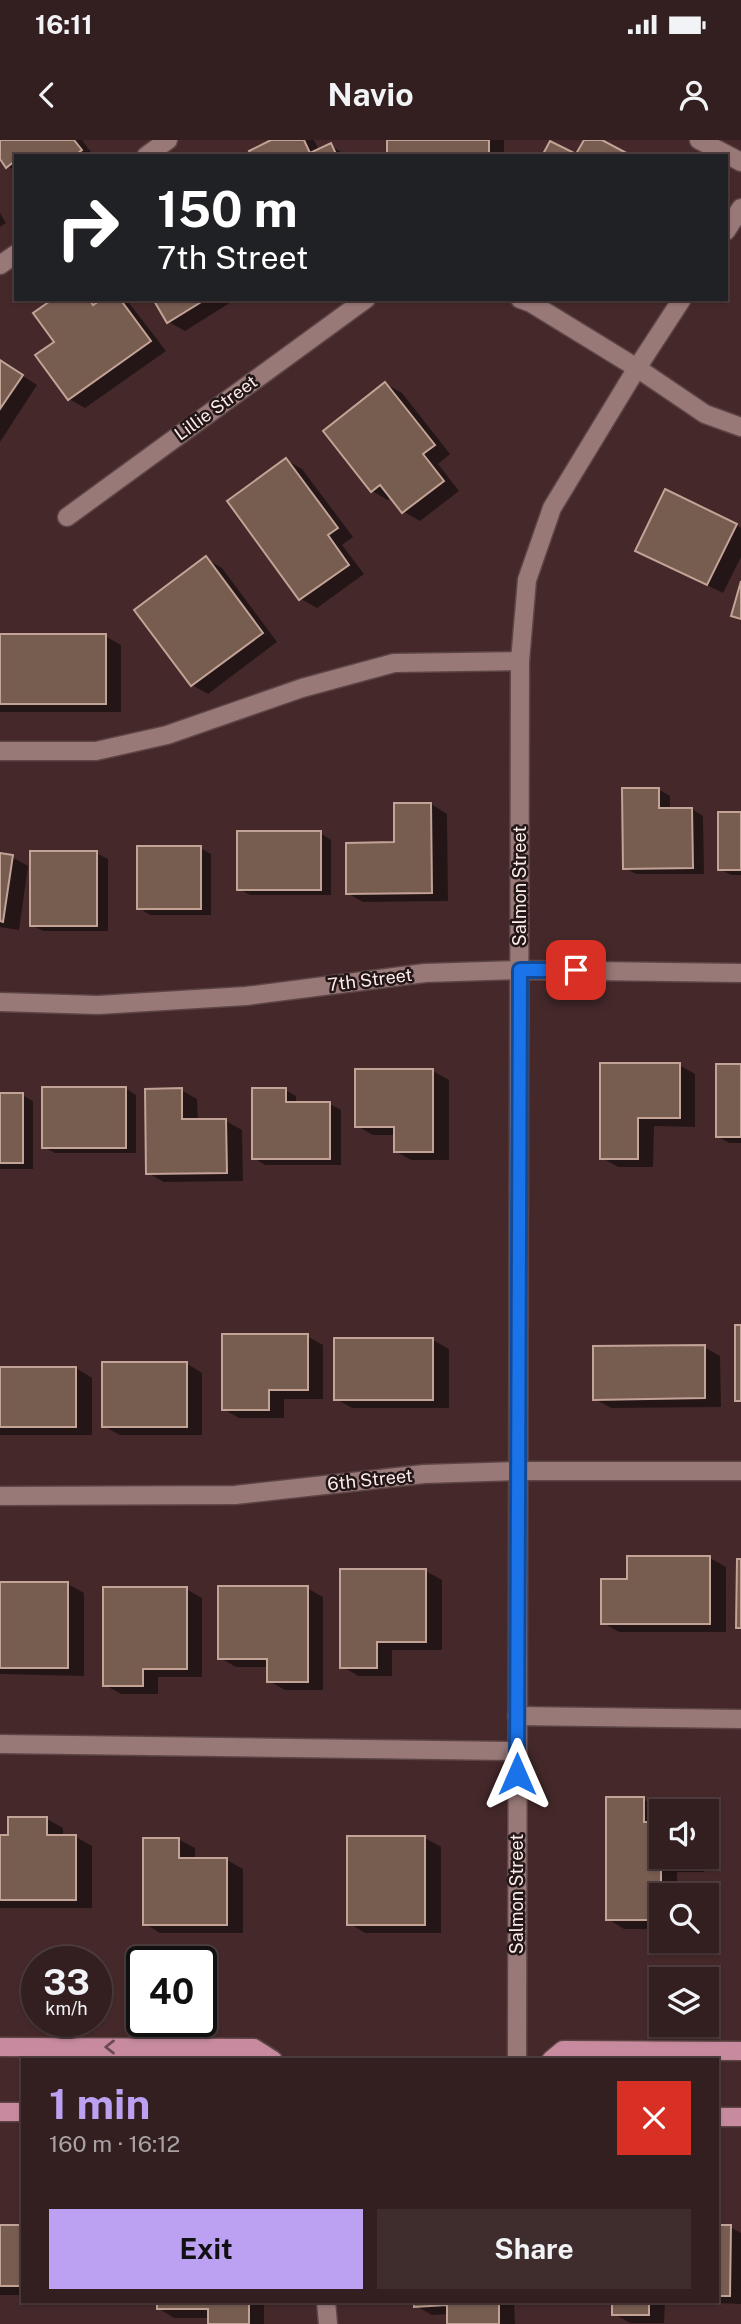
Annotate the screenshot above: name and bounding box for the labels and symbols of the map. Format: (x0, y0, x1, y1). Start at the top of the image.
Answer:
street label: Lillie Street (170, 371, 261, 445)
street label: Salmon Street (509, 826, 530, 946)
pin (546, 940, 606, 1000)
street label: 7th Street (326, 964, 413, 995)
street label: 6th Street (326, 1465, 414, 1494)
position arrow (480, 1737, 554, 1811)
street label: Salmon Street (506, 1834, 527, 1954)
speed limit sign: 40 (126, 1946, 217, 2037)
one-way arrow (104, 2039, 114, 2055)

